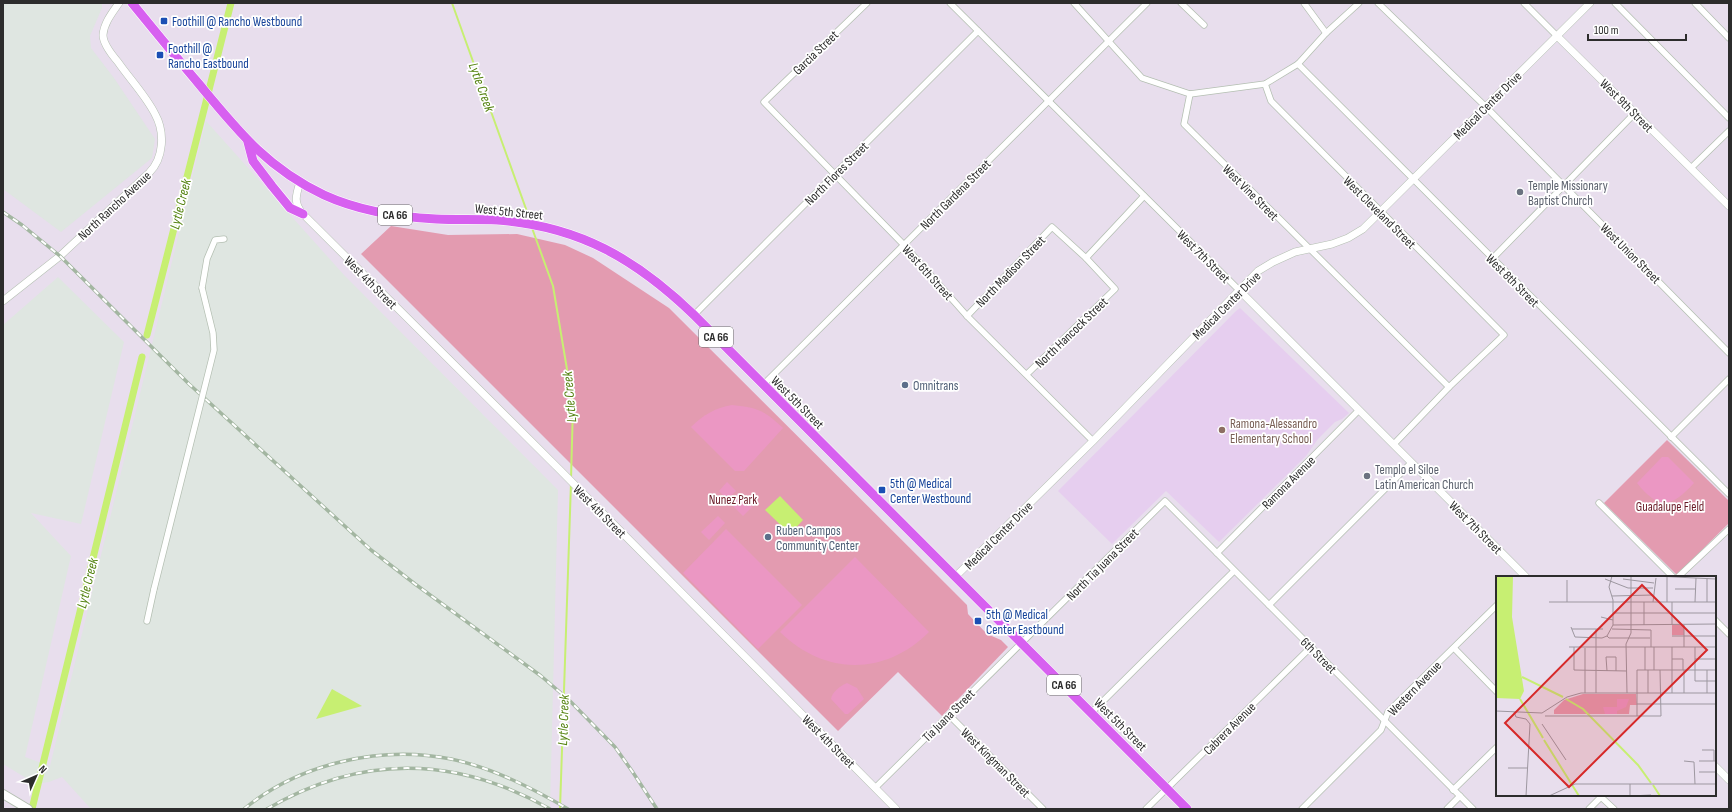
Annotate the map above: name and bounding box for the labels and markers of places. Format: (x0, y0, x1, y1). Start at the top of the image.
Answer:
place label: Foothill @ Rancho Westbound (172, 14, 302, 30)
marker: Foothill @ Rancho Westbound (159, 16, 169, 26)
place label: Foothill @ Rancho Eastbound (168, 41, 249, 72)
marker: Foothill @ Rancho Eastbound (155, 50, 165, 60)
place label: Temple Missionary Baptist Church (1528, 178, 1608, 209)
marker: Temple Missionary Baptist Church (1515, 187, 1525, 197)
place label: Omnitrans (913, 378, 959, 394)
marker: Omnitrans (900, 380, 910, 390)
place label: Ramona-Alessandro Elementary School (1230, 416, 1317, 447)
marker: Ramona-Alessandro Elementary School (1217, 425, 1227, 435)
place label: Templo el Siloe Latin American Church (1375, 462, 1474, 493)
marker: Templo el Siloe Latin American Church (1362, 471, 1372, 481)
place label: 5th @ Medical Center Westbound (890, 476, 971, 507)
marker: 5th @ Medical Center Westbound (877, 485, 887, 495)
place label: Ruben Campos Community Center (776, 523, 859, 554)
marker: Ruben Campos Community Center (763, 532, 773, 542)
place label: 5th @ Medical Center Eastbound (986, 607, 1064, 638)
marker: 5th @ Medical Center Eastbound (973, 616, 983, 626)

